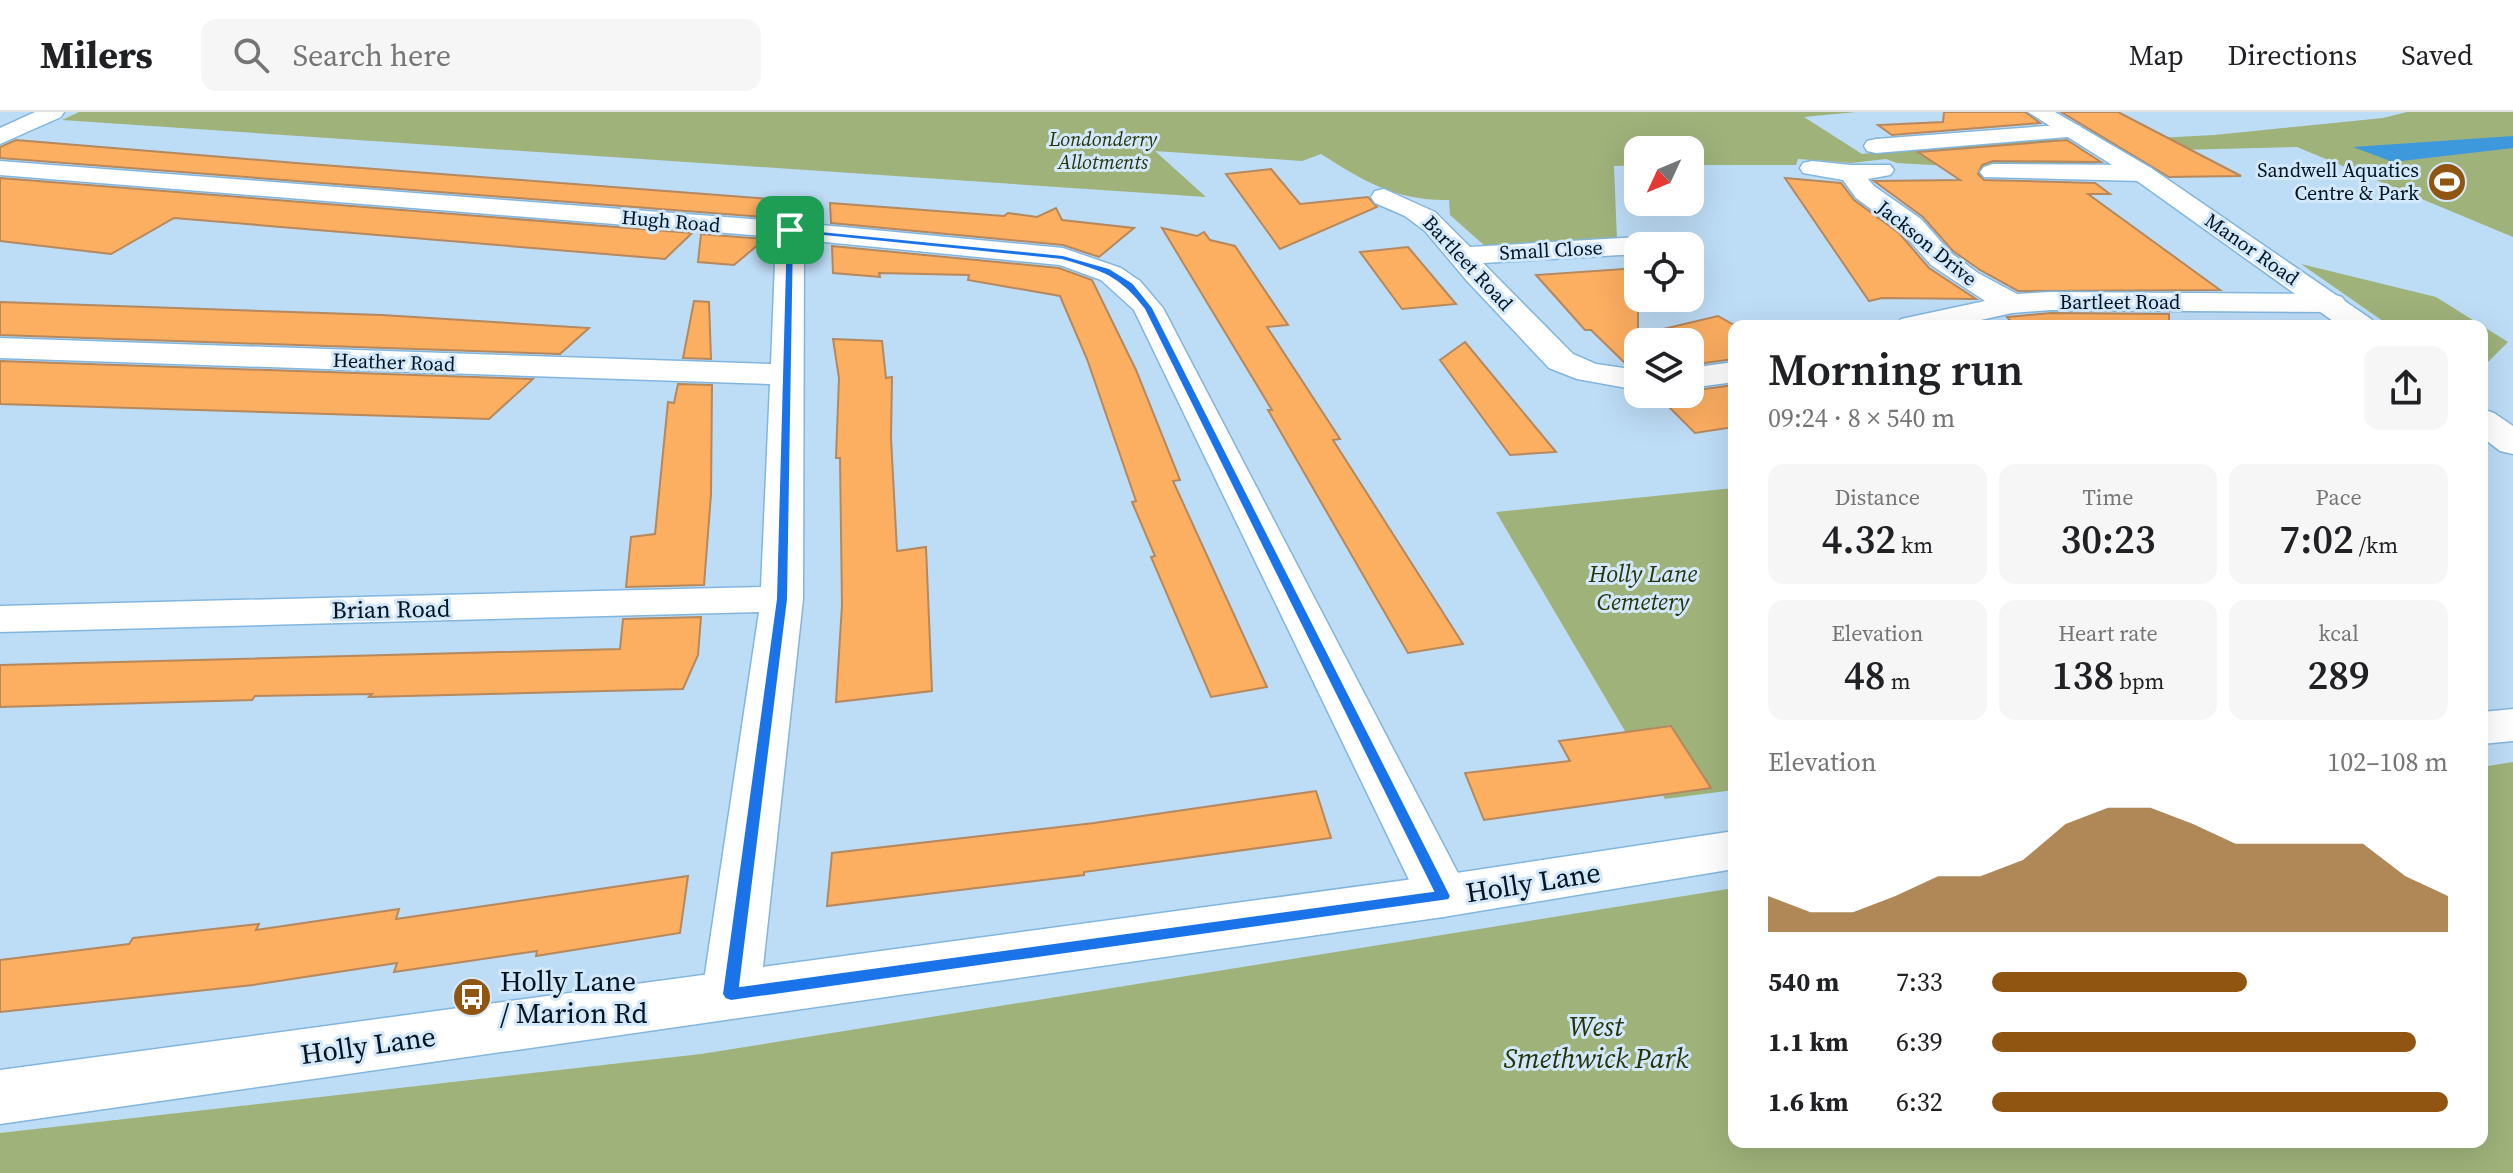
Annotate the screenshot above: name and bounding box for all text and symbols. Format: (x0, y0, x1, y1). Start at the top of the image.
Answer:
search box (201, 19, 761, 91)
text: Milers (40, 29, 153, 81)
icon: search (229, 33, 273, 77)
text: Search here (293, 35, 451, 76)
text: Map (2129, 36, 2184, 74)
text: Directions (2228, 36, 2357, 74)
text: Saved (2401, 36, 2473, 74)
park label: Londonderry Allotments (1048, 125, 1158, 176)
north arrow (1624, 136, 1704, 216)
map controls (1624, 136, 1704, 408)
place label: Sandwell Aquatics Centre & Park (2257, 156, 2419, 207)
sports icon: Sandwell Aquatics Centre & Park (2426, 161, 2468, 203)
street label: Jackson Drive (1870, 193, 1983, 292)
pin (756, 196, 824, 264)
street label: Hugh Road (620, 203, 722, 239)
street label: Manor Road (2199, 206, 2305, 292)
icon: arrive (768, 208, 812, 252)
street label: Bartleet Road (1417, 209, 1520, 317)
button: locate (1624, 232, 1704, 312)
street label: Small Close (1499, 233, 1603, 267)
street label: Bartleet Road (2060, 288, 2181, 316)
button: layers (1624, 328, 1704, 408)
text: Morning run (1768, 339, 2024, 400)
street label: Heather Road (332, 346, 456, 378)
button: share (2364, 346, 2448, 430)
text: 09:24 · 8 × 540 m (1768, 400, 1955, 436)
text: Distance (1835, 482, 1920, 512)
text: Time (2083, 482, 2133, 512)
text: Pace (2316, 482, 2362, 512)
text: 4.32 (1822, 512, 1896, 566)
text: 30:23 (2060, 512, 2156, 566)
text: 7:02 (2279, 512, 2354, 566)
text: km (1896, 530, 1933, 560)
text: /km (2354, 530, 2398, 560)
park label: Holly Lane Cemetery (1588, 557, 1698, 618)
street label: Brian Road (331, 591, 451, 627)
text: Elevation (1831, 618, 1923, 648)
text: Heart rate (2058, 618, 2158, 648)
text: kcal (2319, 618, 2359, 648)
text: 48 (1844, 648, 1886, 702)
text: 138 (2052, 648, 2114, 702)
text: 289 (2307, 648, 2370, 702)
text: m (1886, 666, 1911, 696)
text: bpm (2114, 666, 2164, 696)
text: Elevation (1768, 744, 1877, 780)
text: 102–108 m (2327, 744, 2448, 780)
street label: Holly Lane (1463, 853, 1603, 911)
place label: Holly Lane / Marion Rd (500, 962, 648, 1032)
text: 540 m (1768, 964, 1839, 1000)
text: 7:33 (1896, 964, 1943, 1000)
bus stop icon: Holly Lane / Marion Rd (451, 976, 493, 1018)
park label: West Smethwick Park (1504, 1007, 1689, 1077)
street label: Holly Lane (298, 1017, 438, 1073)
text: 1.1 km (1768, 1024, 1849, 1060)
text: 6:39 (1896, 1024, 1943, 1060)
text: 1.6 km (1768, 1084, 1849, 1120)
text: 6:32 (1896, 1084, 1943, 1120)

